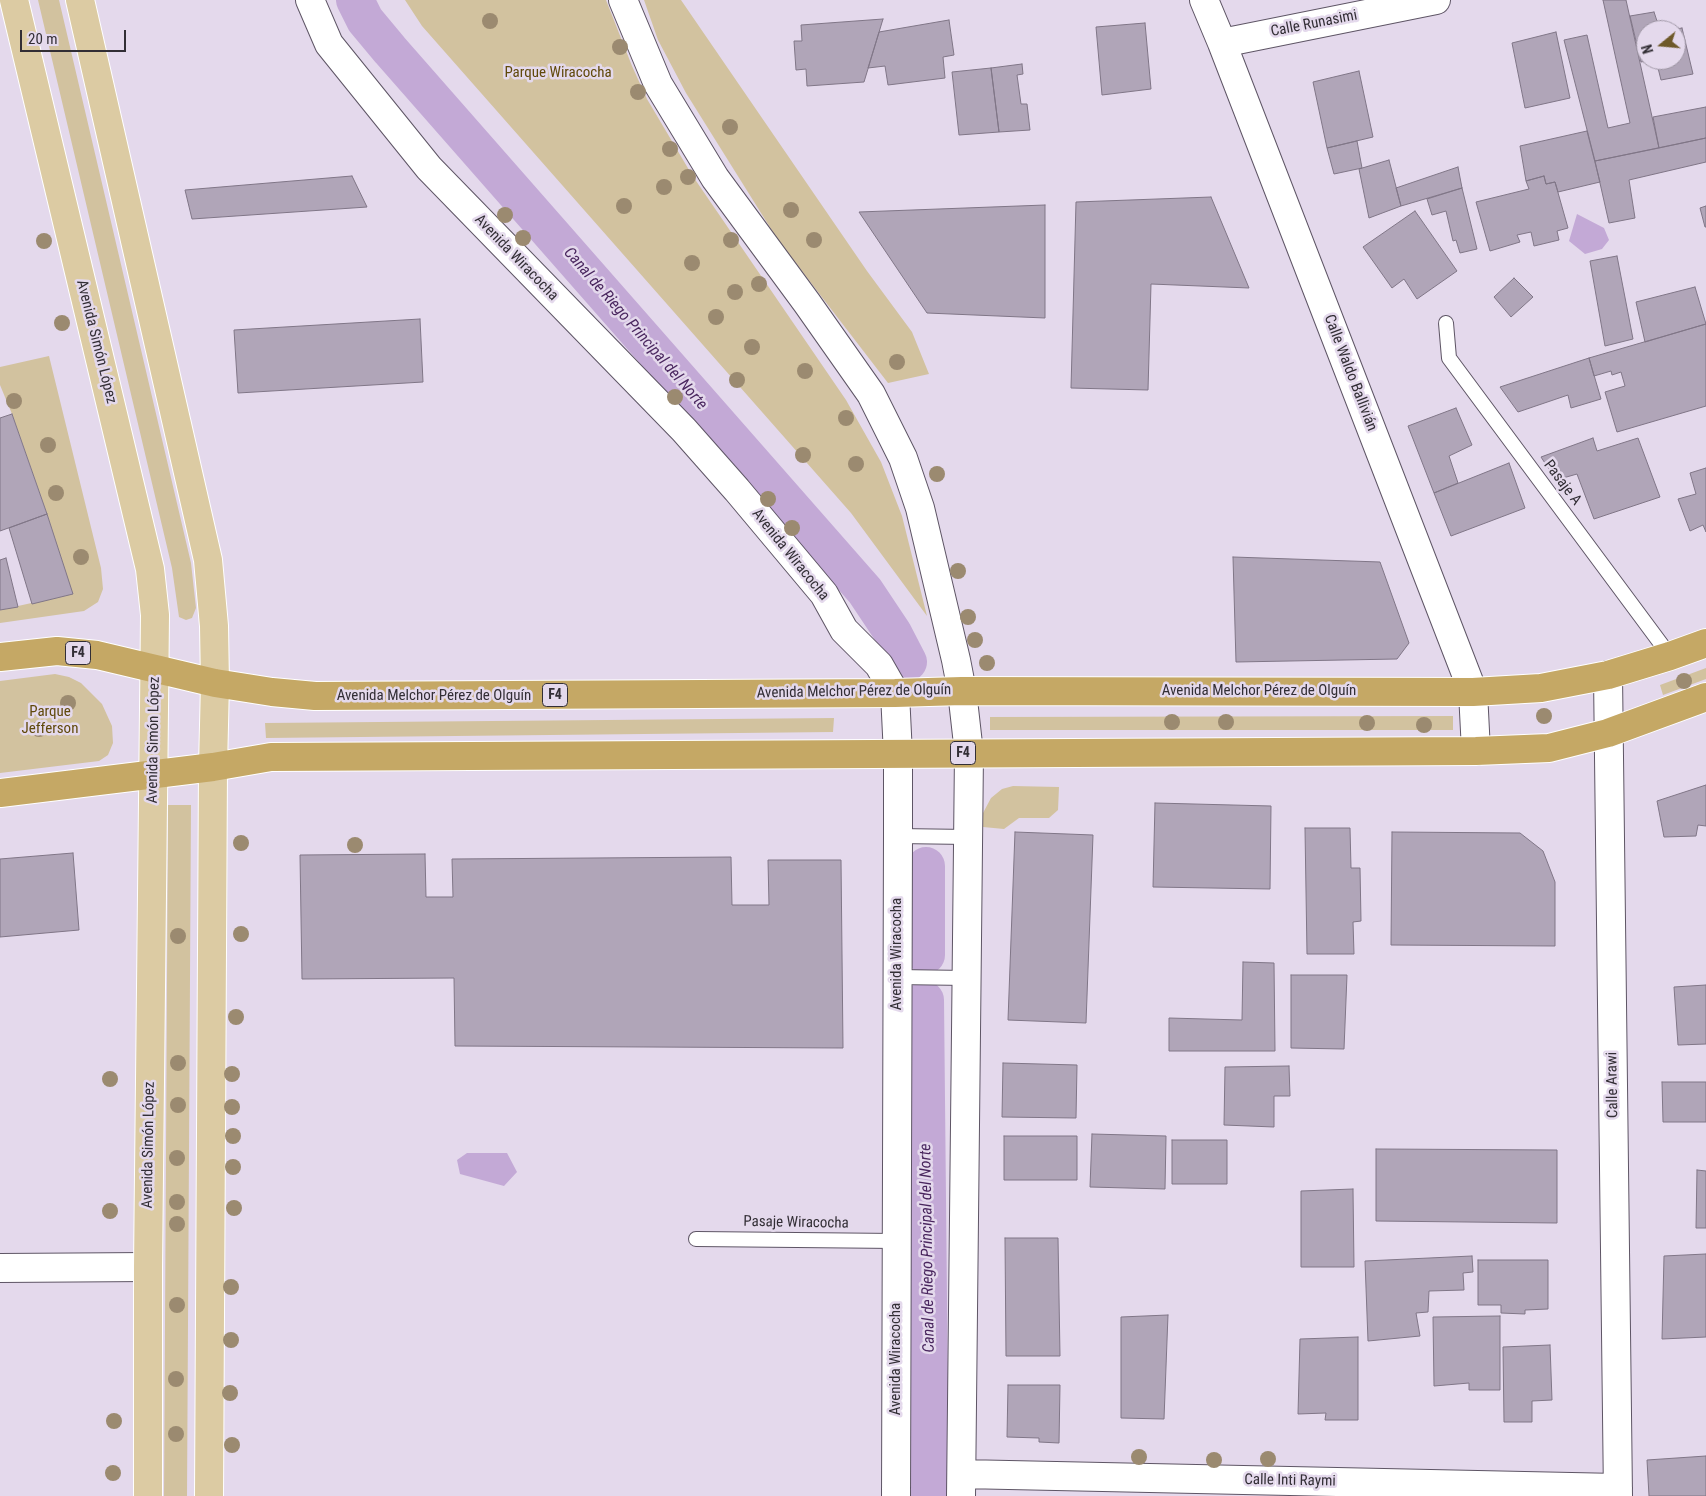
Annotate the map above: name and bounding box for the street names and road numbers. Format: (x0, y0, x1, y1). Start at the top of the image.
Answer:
street label: Calle Runasimi (1269, 7, 1359, 41)
street label: Avenida Wiracocha (470, 211, 562, 305)
street label: Avenida Simón López (72, 278, 120, 406)
street label: Calle Waldo Ballivián (1320, 312, 1380, 434)
street label: Pasaje A (1539, 457, 1585, 509)
street label: Avenida Wiracocha (748, 506, 832, 604)
road number: F4 (66, 641, 90, 664)
street label: Avenida Simón López (144, 676, 164, 804)
street label: Avenida Melchor Pérez de Olguín (757, 681, 951, 703)
street label: Avenida Melchor Pérez de Olguín (1162, 682, 1356, 700)
road number: F4 (542, 684, 568, 706)
street label: Avenida Melchor Pérez de Olguín (337, 687, 531, 705)
road number: F4 (950, 741, 976, 764)
street label: Avenida Wiracocha (888, 898, 906, 1010)
street label: Calle Arawi (1603, 1052, 1623, 1118)
street label: Avenida Simón López (139, 1081, 159, 1209)
street label: Pasaje Wiracocha (743, 1213, 849, 1233)
street label: Avenida Wiracocha (887, 1303, 905, 1415)
street label: Calle Inti Raymi (1244, 1471, 1336, 1491)

